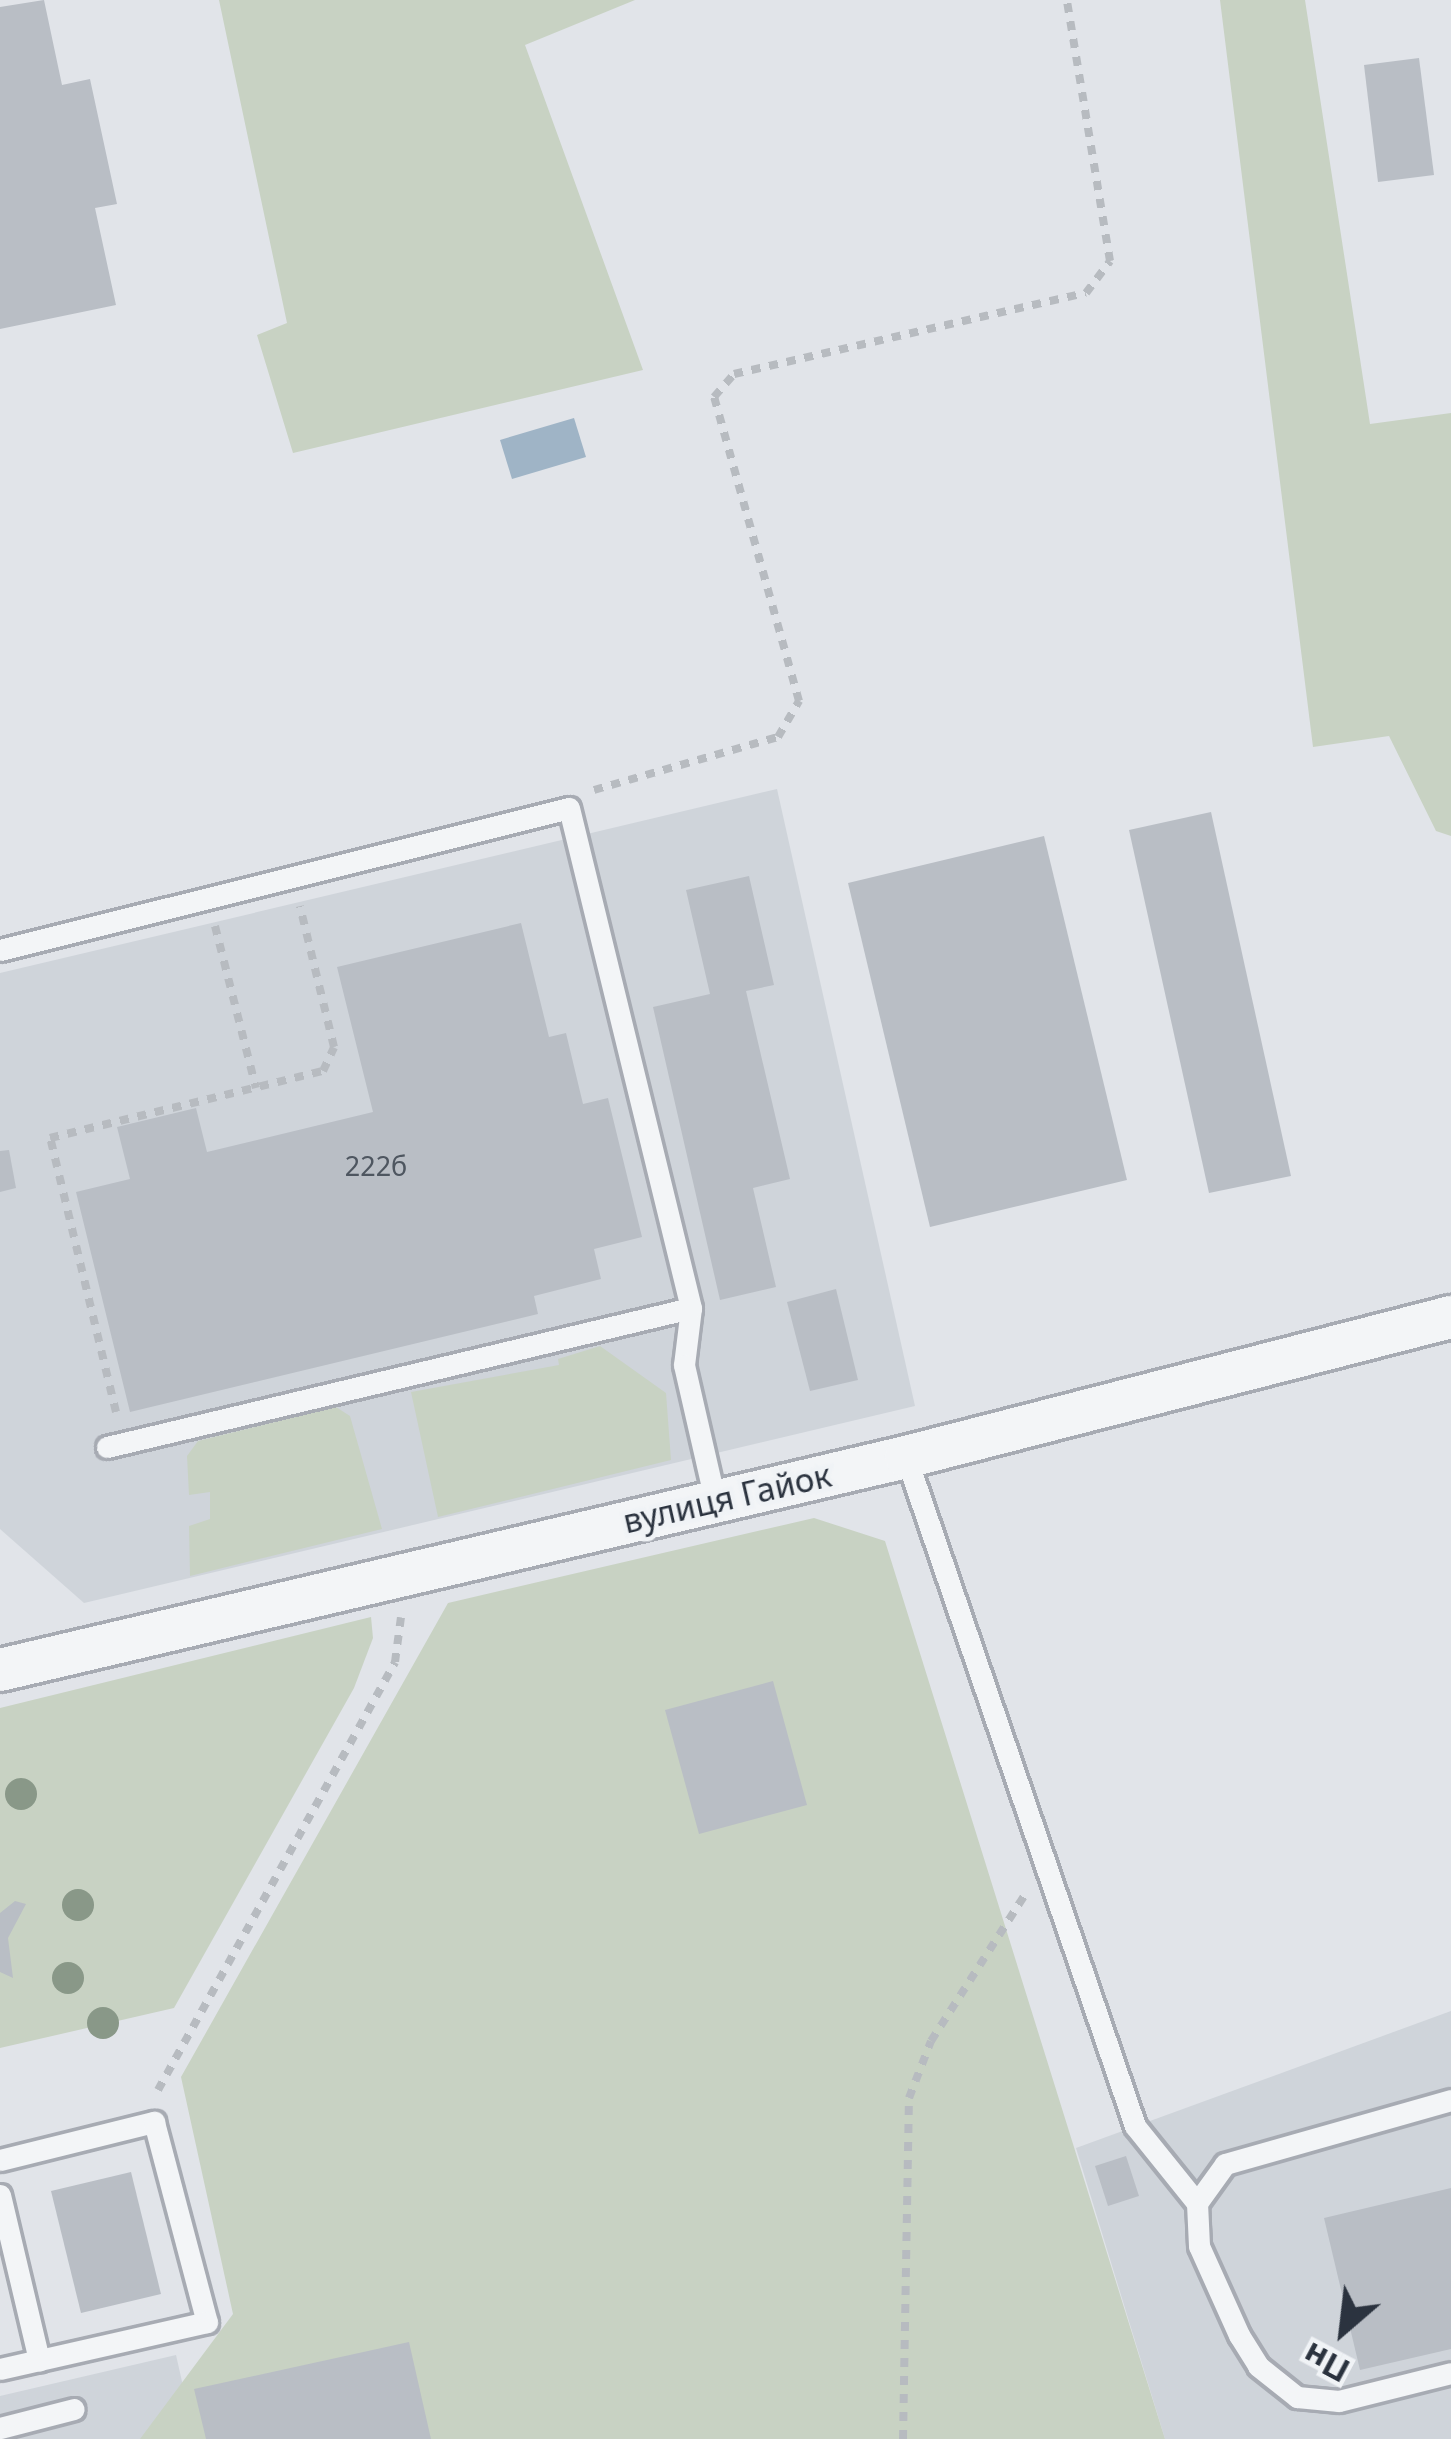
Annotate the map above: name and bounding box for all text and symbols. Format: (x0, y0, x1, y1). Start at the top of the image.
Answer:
house number: 222б (345, 1150, 407, 1182)
street label: вулиця Гайок (619, 1455, 835, 1541)
north arrow (1283, 2271, 1403, 2391)
text: Пн (1295, 2332, 1357, 2394)

